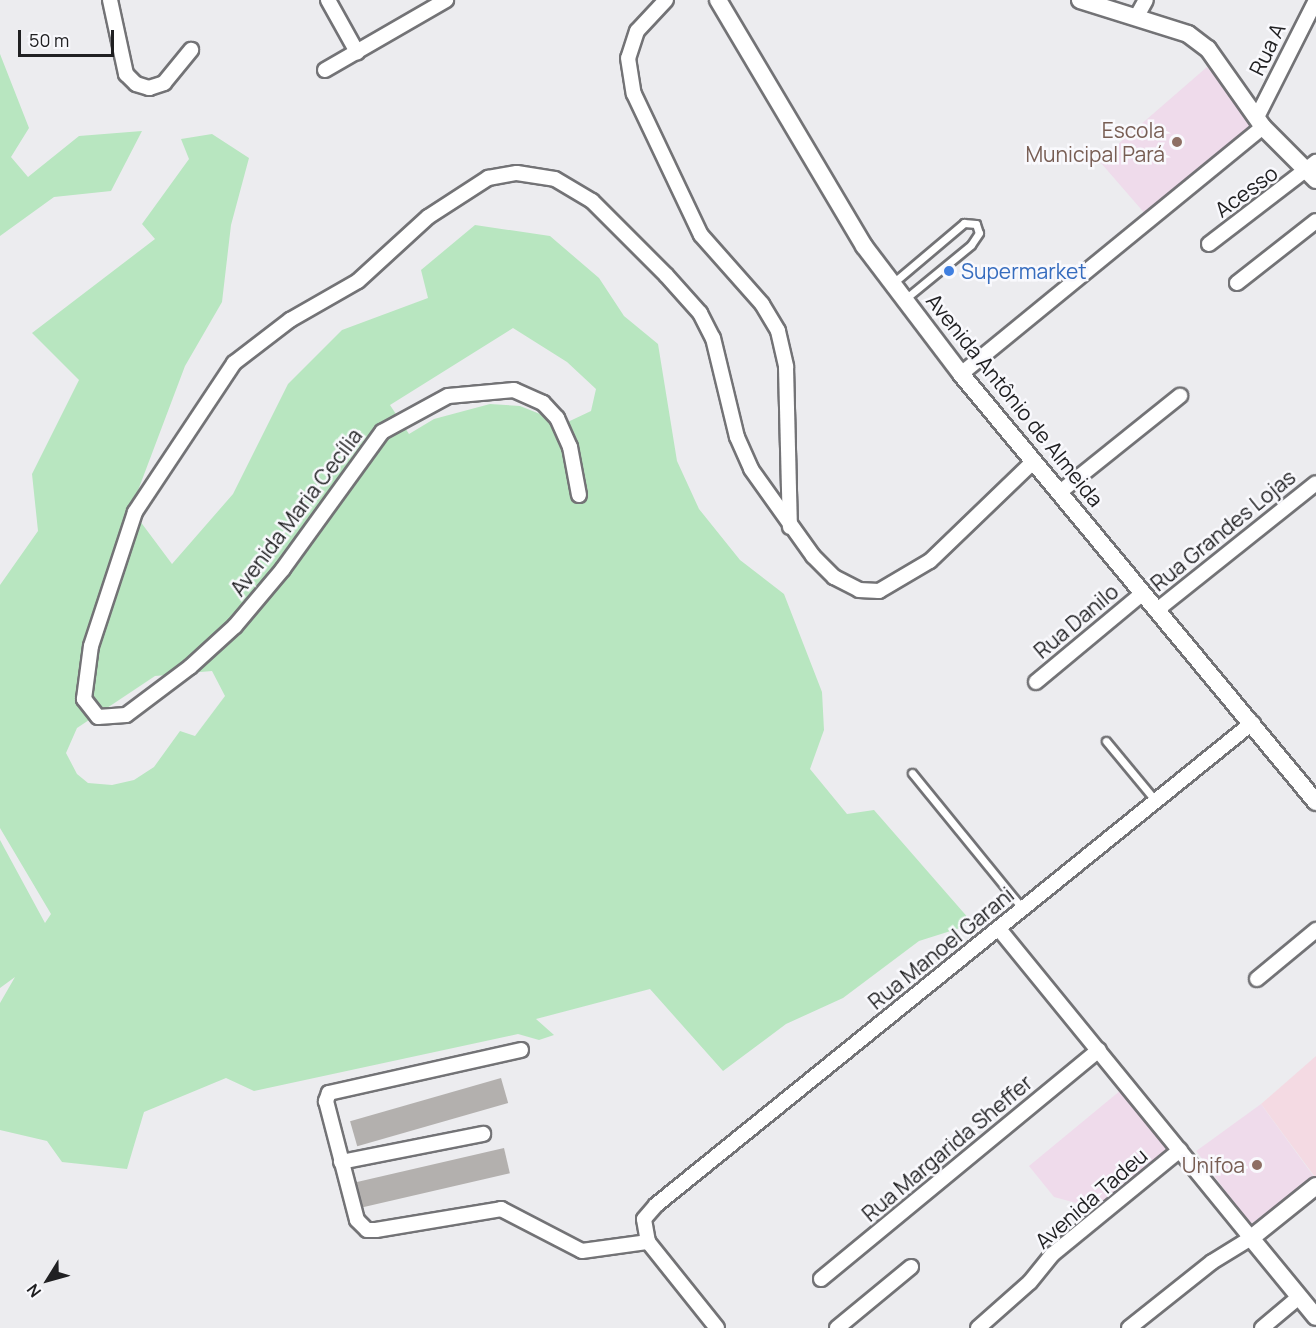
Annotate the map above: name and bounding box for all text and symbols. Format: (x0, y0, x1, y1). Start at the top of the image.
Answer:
scale bar (21, 18, 117, 56)
street label: Rua A (1244, 19, 1290, 79)
text: 50 m (29, 28, 69, 52)
place label: Escola Municipal Pará (1025, 117, 1165, 167)
marker: Escola Municipal Pará (1170, 135, 1184, 149)
street label: Acesso (1210, 160, 1282, 222)
place label: Supermarket (961, 258, 1087, 284)
marker: Supermarket (942, 264, 956, 278)
street label: Avenida Antônio de Almeida (921, 288, 1109, 512)
street label: Avenida Maria Cecília (225, 423, 367, 601)
street label: Rua Grandes Lojas (1146, 464, 1300, 596)
street label: Rua Danilo (1029, 579, 1123, 663)
street label: Rua Manoel Garani (863, 882, 1019, 1014)
street label: Rua Margarida Sheffer (857, 1070, 1037, 1226)
street label: Avenida Tadeu (1030, 1142, 1152, 1254)
place label: Unifoa (1182, 1152, 1245, 1178)
marker: Unifoa (1250, 1158, 1264, 1172)
north arrow (18, 1250, 78, 1310)
text: N (21, 1280, 46, 1302)

